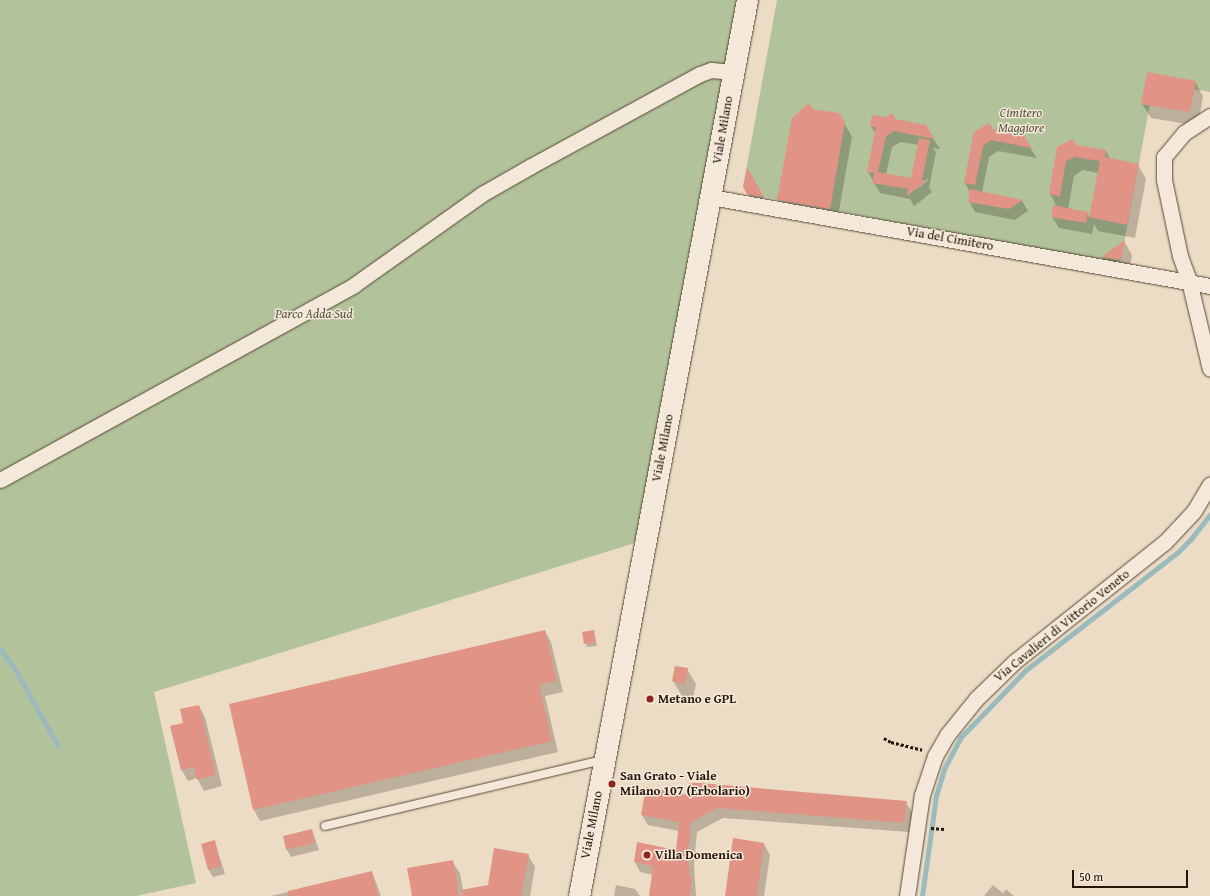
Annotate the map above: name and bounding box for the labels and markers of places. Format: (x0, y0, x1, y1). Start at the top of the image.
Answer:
place label: Metano e GPL (658, 691, 736, 707)
marker: Metano e GPL (645, 694, 655, 704)
place label: San Grato - Viale Milano 107 (Erbolario) (620, 769, 750, 800)
marker: San Grato - Viale Milano 107 (Erbolario) (607, 779, 617, 789)
place label: Villa Domenica (655, 847, 743, 863)
marker: Villa Domenica (642, 850, 652, 860)

